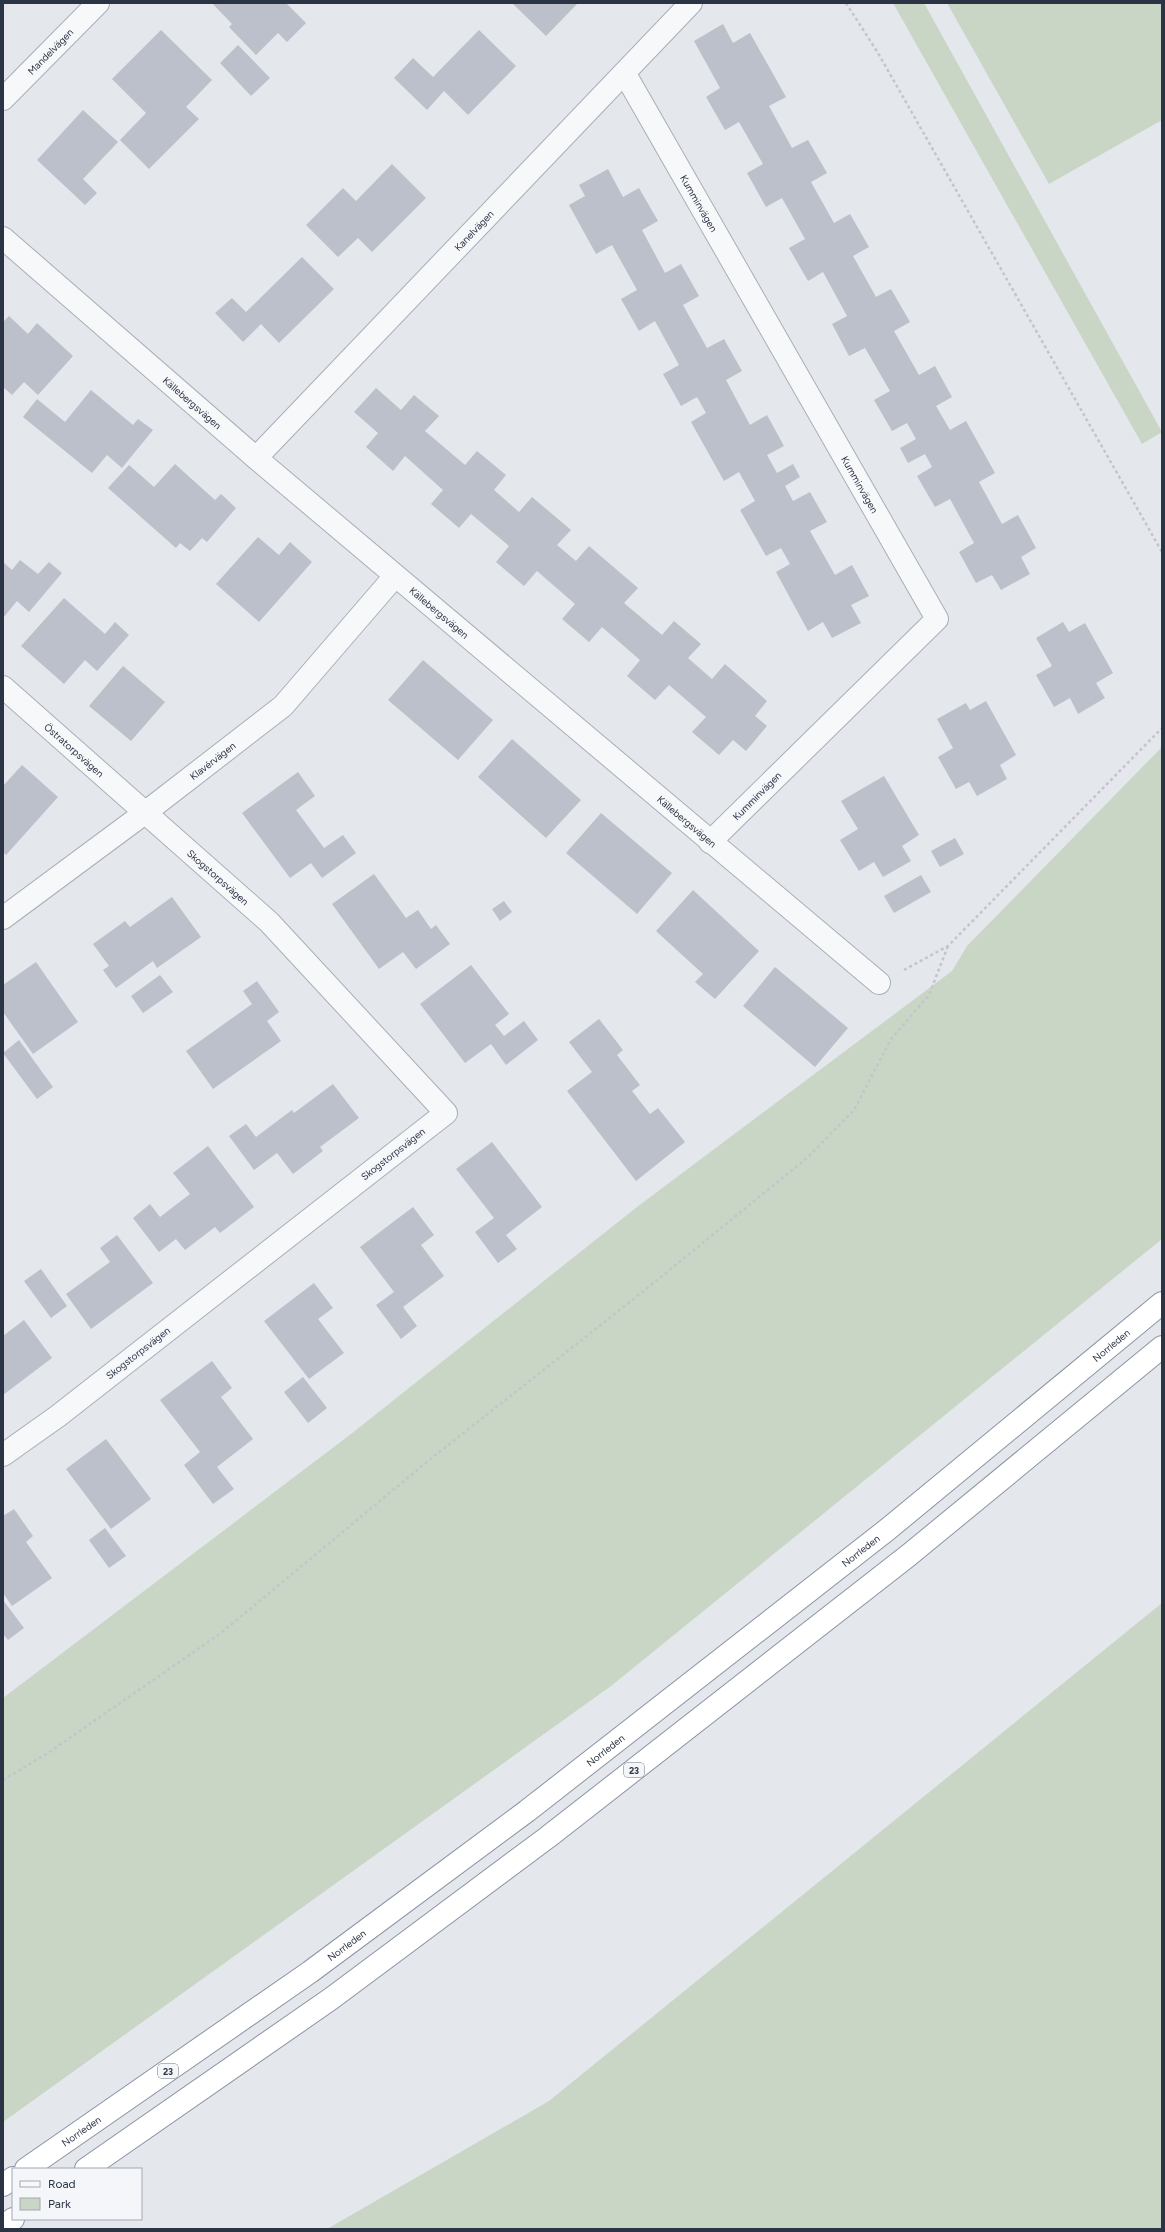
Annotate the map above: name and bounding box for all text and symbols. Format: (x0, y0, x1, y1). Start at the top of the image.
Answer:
street label: Mandelvägen (24, 25, 76, 77)
street label: Kumminvägen (678, 172, 721, 235)
street label: Kanelvägen (451, 207, 497, 253)
street label: Källebergsvägen (160, 374, 225, 432)
street label: Kumminvägen (839, 454, 882, 516)
street label: Källebergsvägen (407, 584, 472, 641)
street label: Östratorpsvägen (42, 720, 107, 780)
street label: Klavérvägen (187, 739, 238, 782)
street label: Kumminvägen (730, 769, 784, 823)
street label: Källebergsvägen (655, 793, 720, 850)
street label: Skogstorpsvägen (185, 846, 252, 908)
street label: Skogstorpsvägen (358, 1125, 428, 1183)
street label: Skogstorpsvägen (103, 1324, 173, 1382)
street label: Norrleden (1090, 1325, 1133, 1364)
street label: Norrleden (839, 1531, 883, 1569)
street label: Norrleden (583, 1731, 627, 1769)
road number: 23 (624, 1763, 644, 1777)
street label: Norrleden (325, 1926, 369, 1964)
road number: 23 (158, 2064, 178, 2078)
street label: Norrleden (59, 2112, 104, 2149)
legend (12, 2168, 142, 2220)
text: Road (48, 2177, 76, 2191)
text: Park (48, 2197, 71, 2211)

